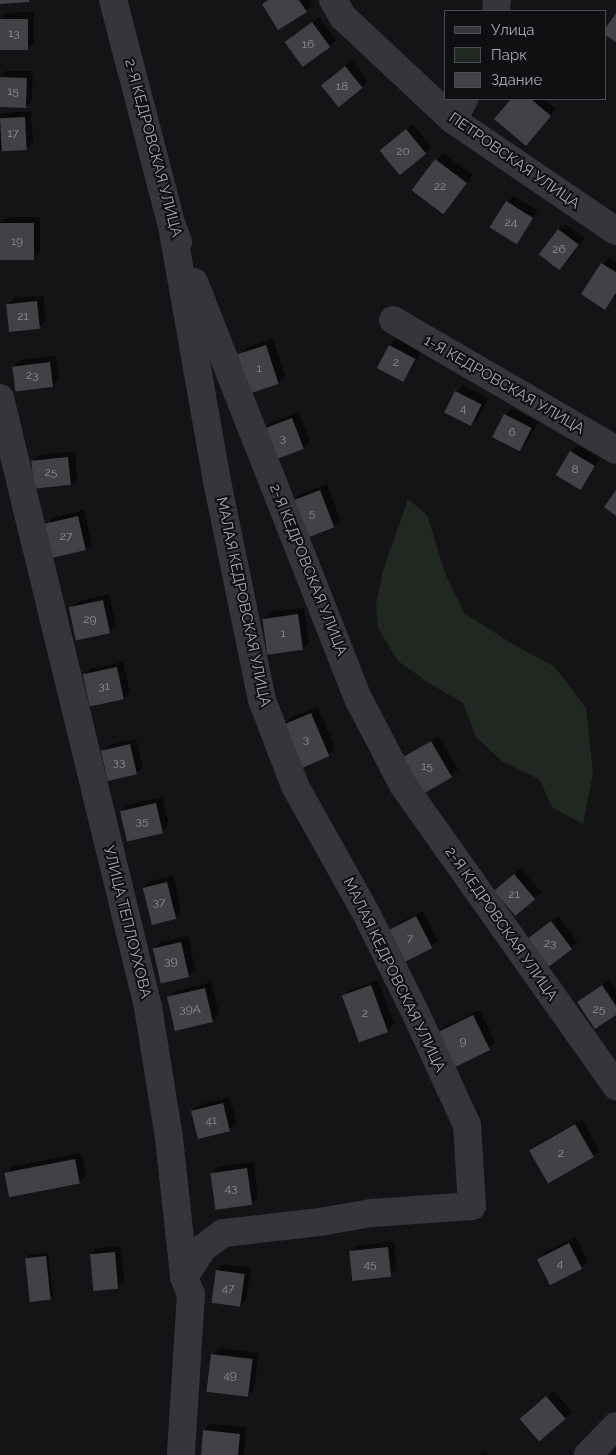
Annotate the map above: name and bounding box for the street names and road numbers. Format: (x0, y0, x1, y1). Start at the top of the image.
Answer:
street label: 2-Я КЕДРОВСКАЯ УЛИЦА (120, 57, 186, 239)
street label: ПЕТРОВСКАЯ УЛИЦА (445, 109, 583, 213)
street label: 1-Я КЕДРОВСКАЯ УЛИЦА (421, 332, 587, 438)
street label: 2-Я КЕДРОВСКАЯ УЛИЦА (265, 481, 351, 659)
street label: МАЛАЯ КЕДРОВСКАЯ УЛИЦА (212, 495, 274, 709)
street label: УЛИЦА ТЕПЛОУХОВА (99, 843, 155, 1001)
street label: 2-Я КЕДРОВСКАЯ УЛИЦА (441, 843, 561, 1005)
street label: МАЛАЯ КЕДРОВСКАЯ УЛИЦА (339, 875, 449, 1075)

